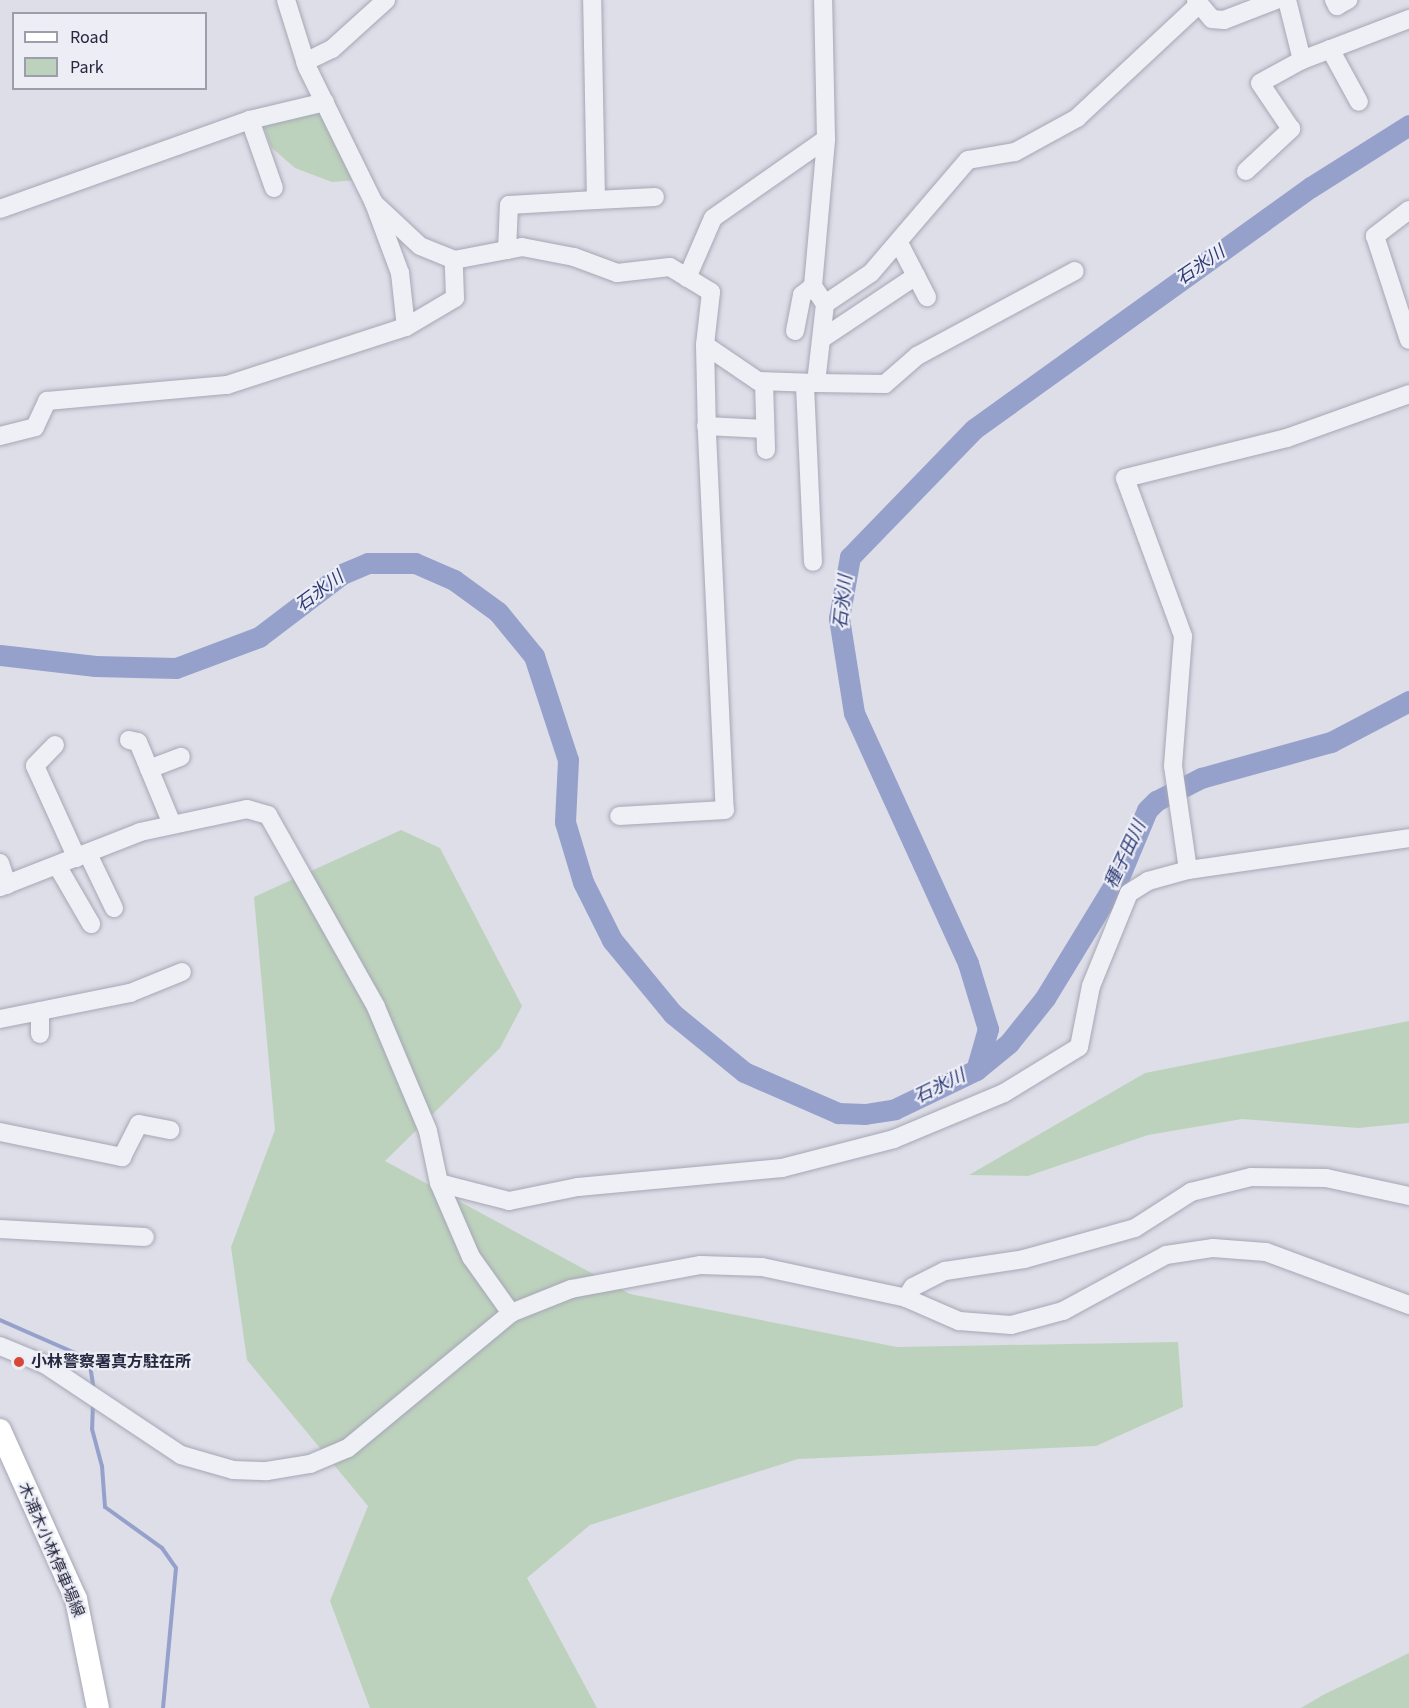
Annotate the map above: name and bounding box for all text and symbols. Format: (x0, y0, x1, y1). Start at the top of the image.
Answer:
legend (12, 12, 207, 90)
text: Road (70, 25, 109, 50)
text: Park (70, 55, 104, 80)
water label: 石氷川 (1173, 242, 1229, 290)
water label: 石氷川 (292, 567, 348, 617)
water label: 石氷川 (830, 574, 858, 630)
water label: 種子田川 (1101, 818, 1151, 892)
water label: 石氷川 (911, 1065, 969, 1109)
place label: 小林警察署真方駐在所 (31, 1352, 191, 1372)
marker: 小林警察署真方駐在所 (12, 1355, 26, 1369)
street label: 木浦木小林停車場線 (14, 1480, 88, 1620)

